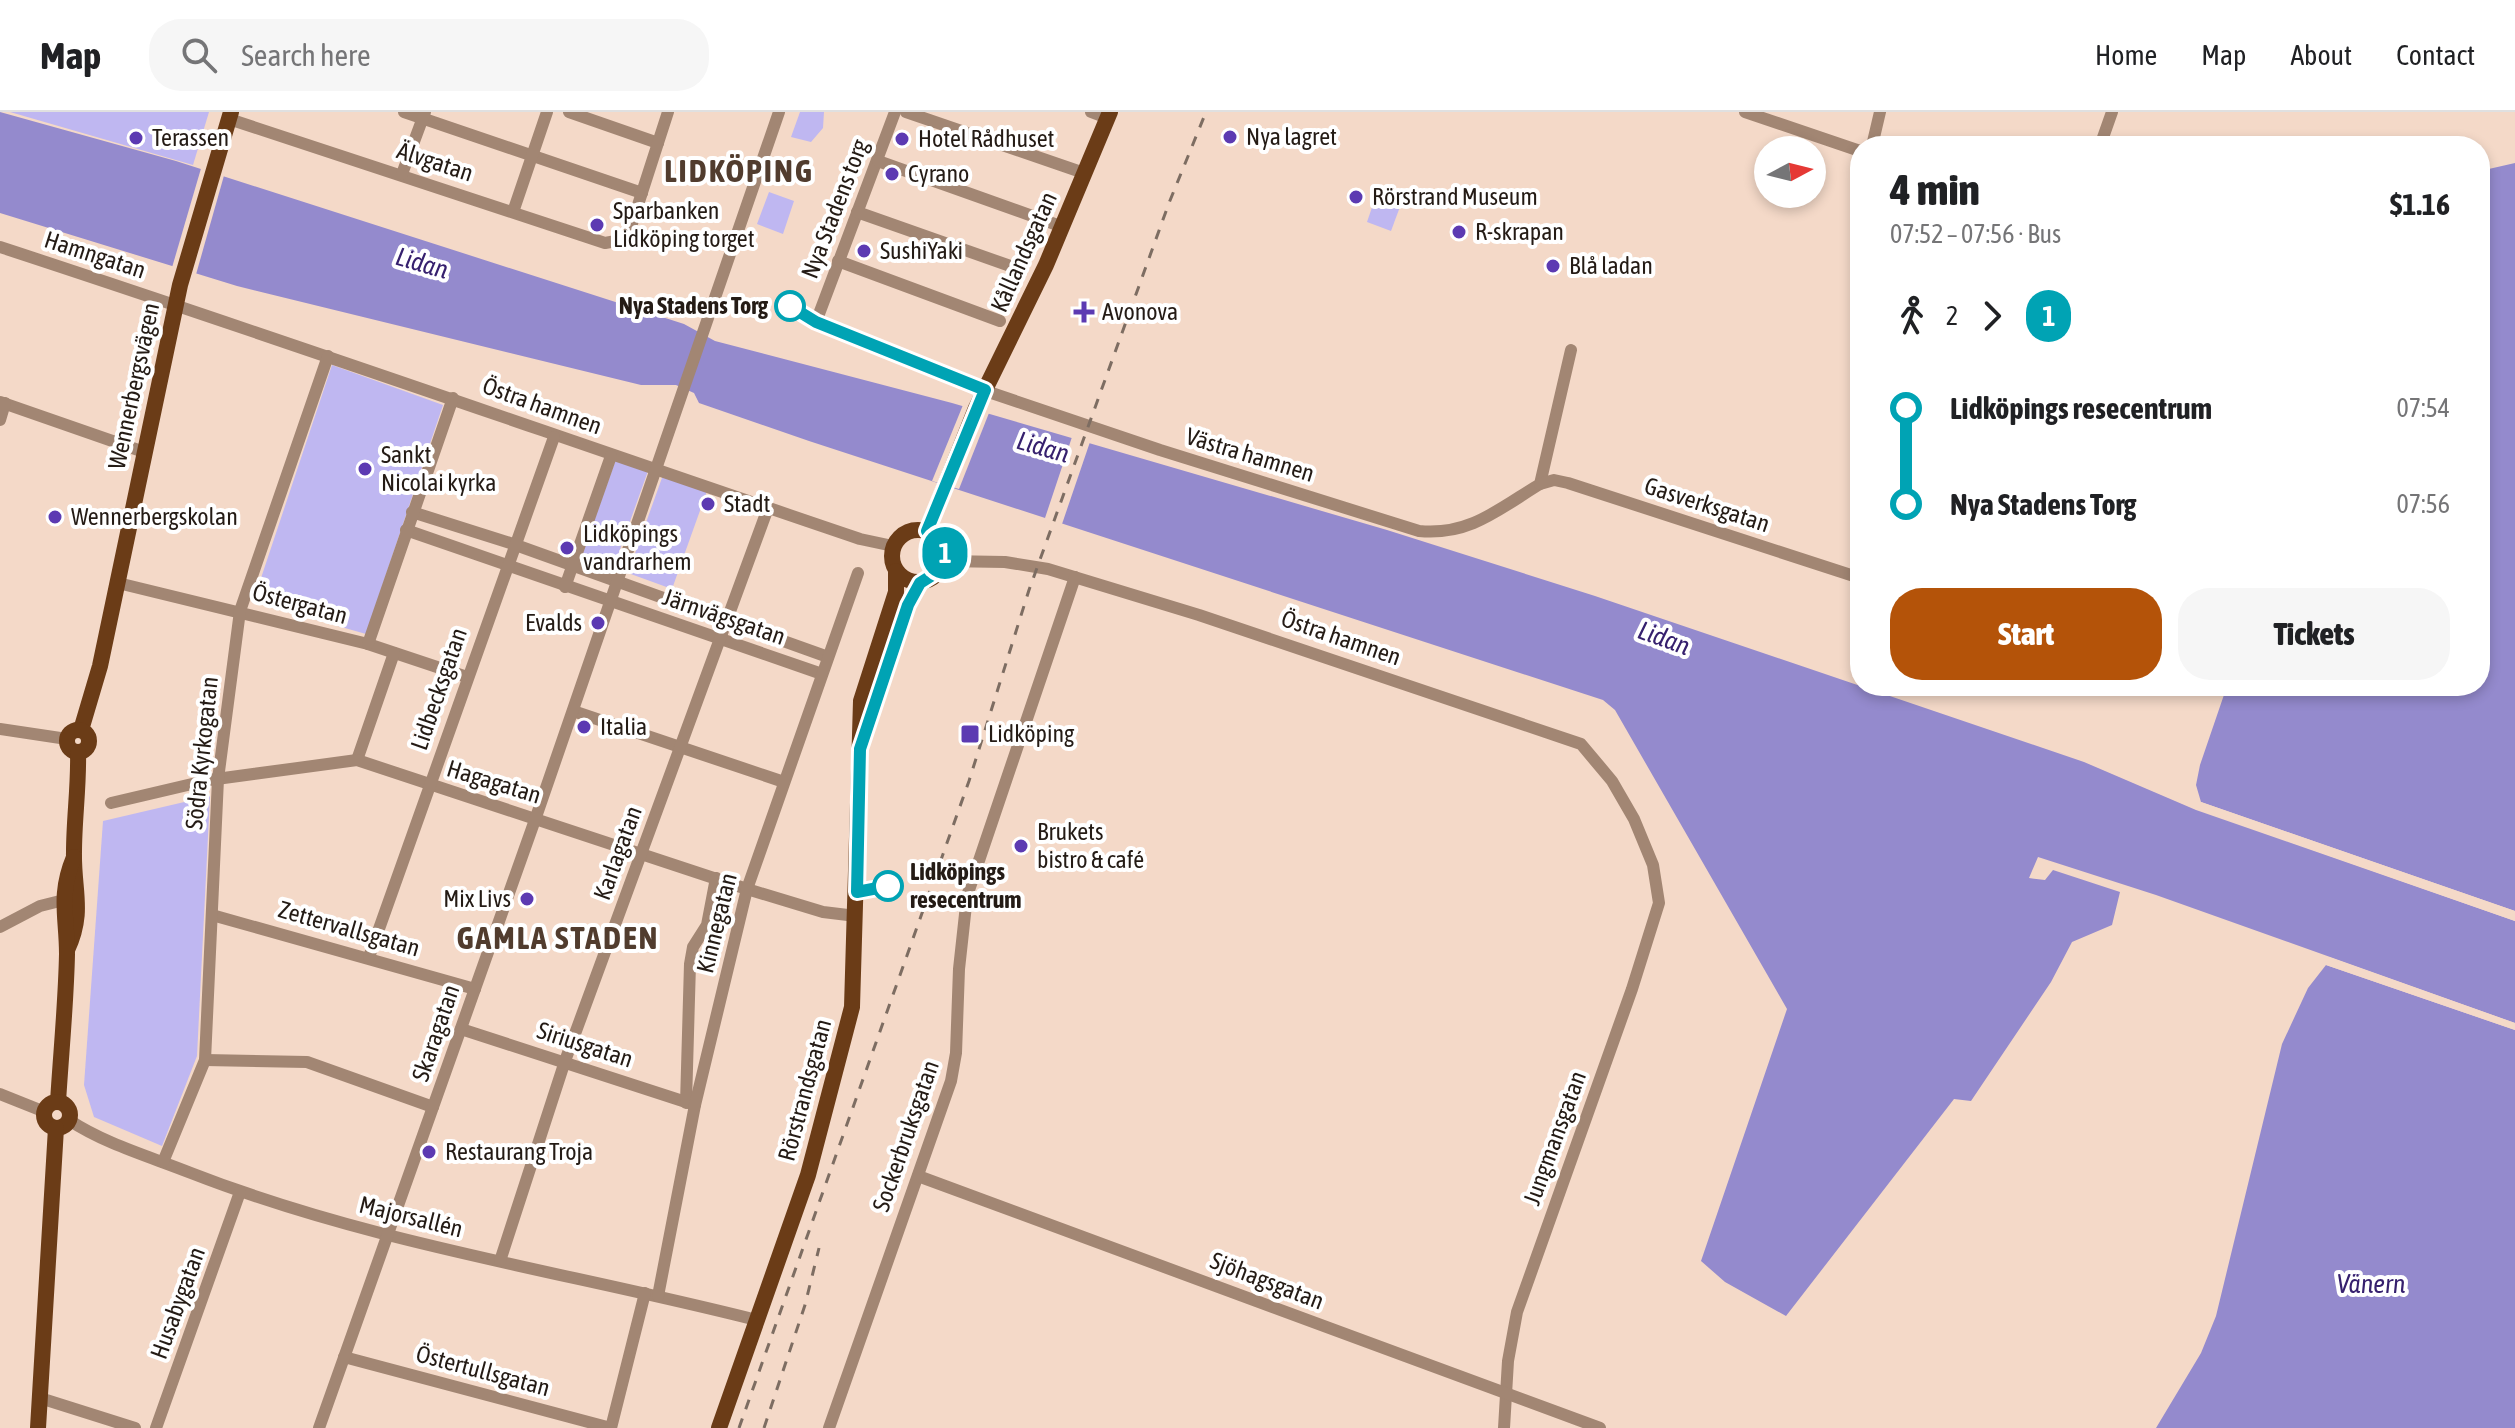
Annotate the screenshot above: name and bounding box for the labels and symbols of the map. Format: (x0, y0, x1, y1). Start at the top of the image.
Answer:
place label: Nya lagret (1246, 123, 1337, 150)
place label: Terassen (152, 124, 229, 151)
place label: Hotel Rådhuset (918, 125, 1055, 152)
marker: Nya lagret (1221, 128, 1239, 146)
marker: Terassen (127, 129, 145, 147)
marker: Hotel Rådhuset (893, 130, 911, 148)
street label: Nya Stadens torg (796, 135, 874, 282)
north arrow (1754, 136, 1826, 208)
street label: Älvgatan (394, 137, 477, 186)
district label: LIDKÖPING (664, 152, 814, 189)
place label: Cyrano (908, 160, 969, 187)
marker: Cyrano (883, 165, 901, 183)
place label: Rörstrand Museum (1372, 183, 1538, 210)
street label: Kållandsgatan (985, 188, 1062, 316)
marker: Rörstrand Museum (1347, 188, 1365, 206)
place label: Sparbanken Lidköping torget (613, 197, 755, 252)
marker: Sparbanken Lidköping torget (588, 216, 606, 234)
place label: R-skrapan (1475, 218, 1564, 245)
marker: R-skrapan (1450, 223, 1468, 241)
street label: Hamngatan (41, 226, 149, 284)
place label: SushiYaki (880, 237, 963, 264)
water label: Lidan (392, 241, 452, 285)
marker: SushiYaki (855, 242, 873, 260)
place label: Blå ladan (1569, 252, 1653, 279)
marker: Blå ladan (1544, 257, 1562, 275)
marker: Nya Stadens Torg (775, 291, 805, 321)
place label: Nya Stadens Torg (619, 292, 769, 319)
place label: Avonova (1102, 298, 1178, 325)
street label: Wennerbergsvägen (103, 300, 164, 472)
marker: Avonova (1073, 301, 1095, 323)
street label: Östra hamnen (479, 372, 605, 440)
street label: Västra hamnen (1183, 422, 1318, 487)
water label: Lidan (1013, 425, 1073, 469)
place label: Sankt Nicolai kyrka (381, 441, 496, 496)
marker: Sankt Nicolai kyrka (356, 460, 374, 478)
street label: Gasverksgatan (1641, 472, 1773, 537)
place label: Stadt (724, 490, 771, 517)
marker: Stadt (699, 495, 717, 513)
place label: Wennerbergskolan (71, 503, 238, 530)
marker: Wennerbergskolan (46, 508, 64, 526)
place label: Lidköpings vandrarhem (583, 520, 691, 575)
line badge: 1 (919, 527, 971, 579)
marker: Lidköpings vandrarhem (558, 539, 576, 557)
street label: Östergatan (250, 578, 351, 629)
street label: Järnvägsgatan (659, 583, 789, 650)
street label: Östra hamnen (1278, 604, 1405, 671)
place label: Evalds (525, 609, 582, 636)
marker: Evalds (589, 614, 607, 632)
water label: Lidan (1634, 615, 1694, 661)
street label: Lidbecksgatan (405, 624, 472, 753)
street label: Södra Kyrkogatan (180, 675, 223, 831)
place label: Italia (600, 713, 647, 740)
marker: Italia (575, 718, 593, 736)
place label: Lidköping (988, 720, 1075, 747)
marker: Lidköping (959, 723, 981, 745)
street label: Hagagatan (444, 754, 544, 809)
street label: Karlagatan (588, 802, 647, 903)
place label: Brukets bistro & café (1037, 818, 1144, 873)
marker: Brukets bistro & café (1012, 837, 1030, 855)
place label: Lidköpings resecentrum (910, 858, 1022, 913)
street label: Kinnegatan (691, 870, 742, 976)
marker: Lidköpings resecentrum (873, 871, 903, 901)
place label: Mix Livs (443, 885, 511, 912)
marker: Mix Livs (518, 890, 536, 908)
street label: Zettervallsgatan (275, 895, 423, 962)
district label: GAMLA STADEN (457, 919, 659, 956)
street label: Skaragatan (406, 981, 465, 1085)
street label: Siriusgatan (534, 1016, 636, 1073)
street label: Rörstrandsgatan (773, 1016, 836, 1164)
street label: Sockerbruksgatan (867, 1057, 944, 1215)
street label: Jungmansgatan (1518, 1067, 1591, 1208)
place label: Restaurang Troja (445, 1138, 593, 1165)
marker: Restaurang Troja (420, 1143, 438, 1161)
street label: Majorsallén (357, 1191, 466, 1242)
street label: Husabygatan (145, 1243, 210, 1362)
street label: Sjöhagsgatan (1207, 1247, 1328, 1314)
water label: Vänern (2337, 1269, 2406, 1299)
street label: Östertullsgatan (413, 1340, 553, 1401)

